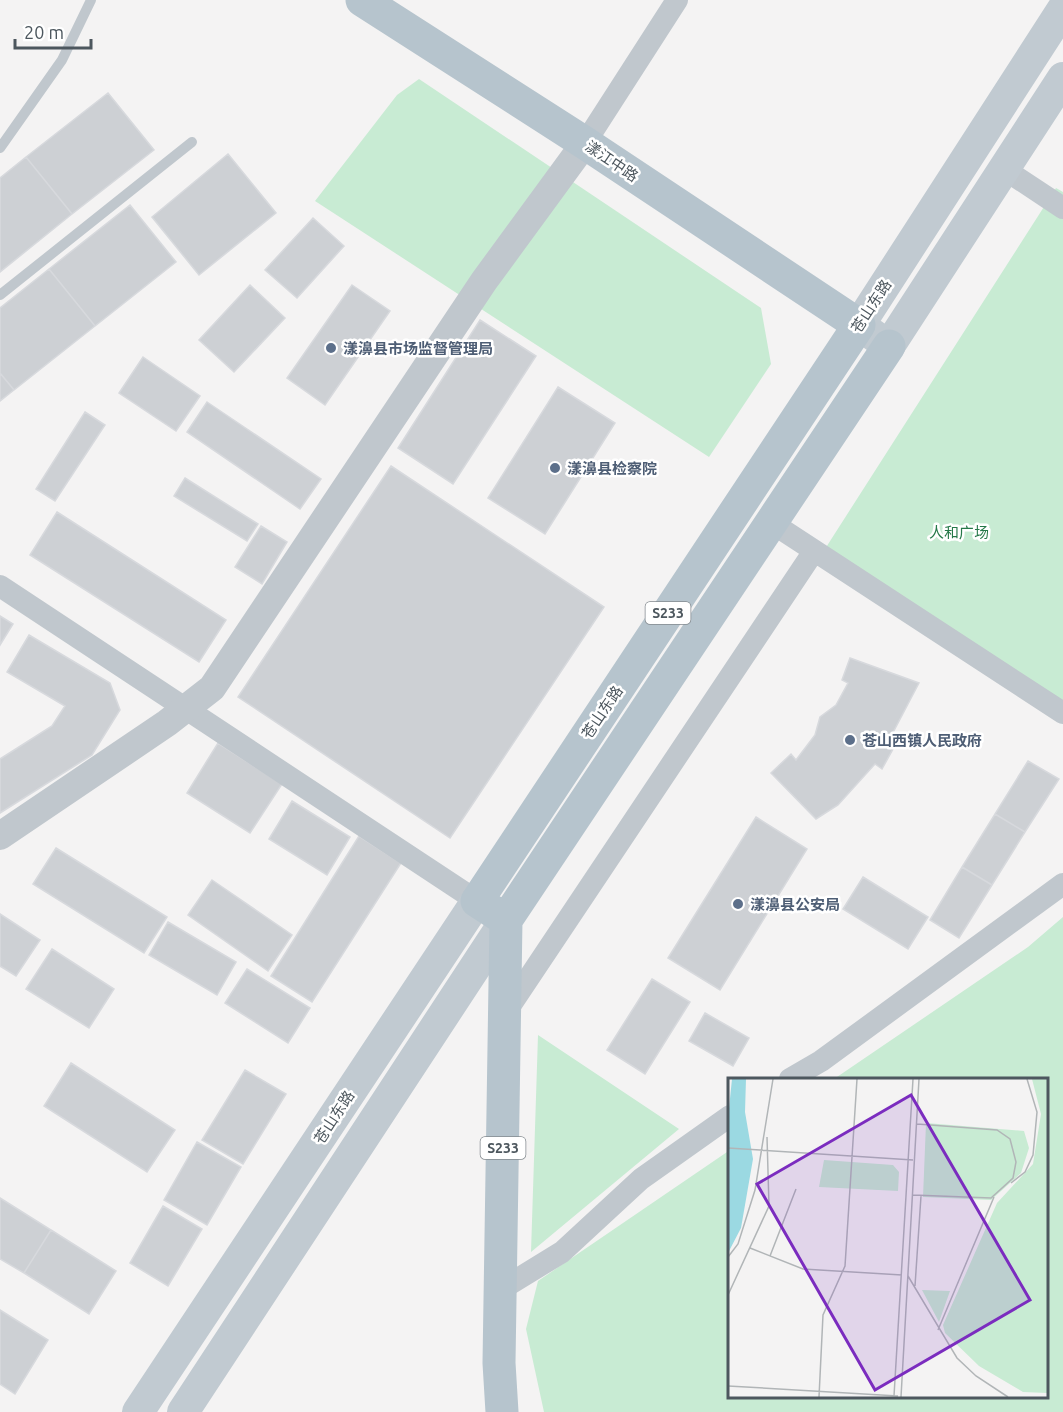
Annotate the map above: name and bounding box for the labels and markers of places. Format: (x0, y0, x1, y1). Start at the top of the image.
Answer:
place label: 漾濞县市场监督管理局 (343, 340, 493, 357)
marker: 漾濞县市场监督管理局 (324, 341, 338, 355)
place label: 漾濞县检察院 (567, 460, 657, 477)
marker: 漾濞县检察院 (548, 461, 562, 475)
place label: 苍山西镇人民政府 (862, 732, 982, 749)
marker: 苍山西镇人民政府 (843, 733, 857, 747)
place label: 漾濞县公安局 (750, 896, 840, 913)
marker: 漾濞县公安局 (731, 897, 745, 911)

